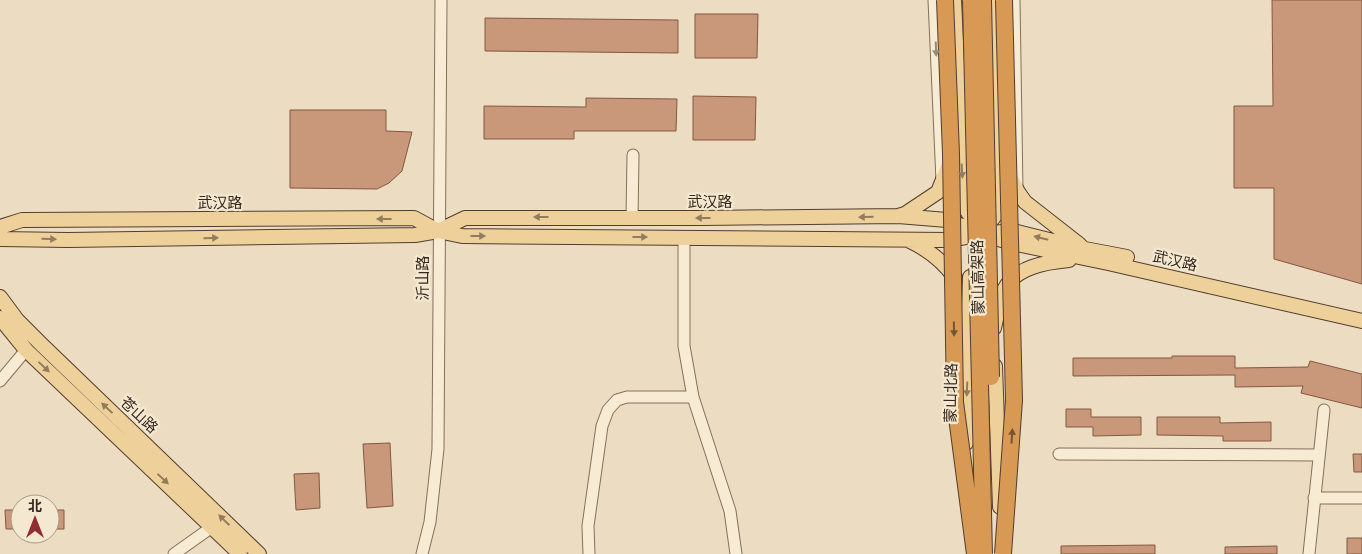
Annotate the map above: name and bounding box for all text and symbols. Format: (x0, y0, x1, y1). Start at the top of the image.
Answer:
one-way arrow (932, 41, 940, 57)
one-way arrow (959, 163, 967, 179)
street label: 武汉路 (687, 194, 733, 210)
street label: 武汉路 (197, 195, 243, 211)
one-way arrow (533, 213, 549, 221)
one-way arrow (858, 213, 874, 221)
one-way arrow (695, 214, 711, 222)
one-way arrow (376, 215, 392, 223)
one-way arrow (470, 232, 486, 240)
one-way arrow (632, 233, 648, 241)
one-way arrow (203, 234, 219, 242)
one-way arrow (1034, 234, 1049, 242)
one-way arrow (41, 236, 57, 244)
street label: 蒙山高架路 (968, 239, 987, 315)
street label: 武汉路 (1151, 248, 1199, 274)
street label: 沂山路 (415, 255, 431, 301)
one-way arrow (950, 321, 958, 337)
one-way arrow (38, 361, 50, 373)
street label: 蒙山北路 (941, 363, 960, 423)
one-way arrow (962, 381, 970, 397)
street label: 苍山路 (117, 394, 161, 436)
one-way arrow (101, 402, 113, 414)
one-way arrow (1008, 427, 1016, 443)
one-way arrow (156, 473, 168, 485)
north arrow (10, 494, 60, 544)
text: 北 (28, 498, 42, 514)
one-way arrow (219, 514, 231, 526)

